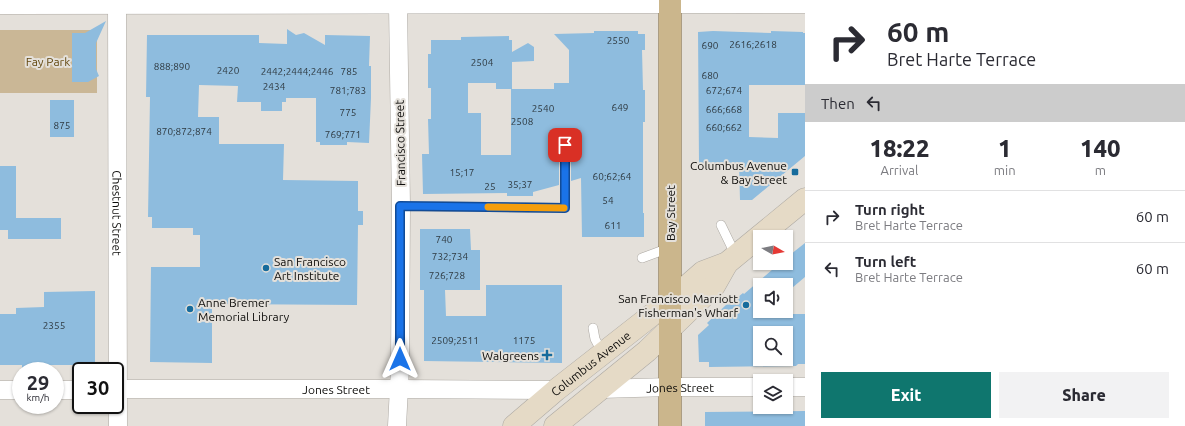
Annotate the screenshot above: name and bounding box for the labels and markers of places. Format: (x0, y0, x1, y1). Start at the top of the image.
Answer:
pin (548, 128, 582, 162)
place label: Columbus Avenue & Bay Street (690, 159, 787, 186)
marker: Columbus Avenue & Bay Street (790, 167, 800, 177)
place label: San Francisco Art Institute (274, 255, 346, 282)
marker: San Francisco Art Institute (261, 263, 271, 273)
place label: San Francisco Marriott Fisherman's Wharf (618, 292, 738, 319)
place label: Anne Bremer Memorial Library (198, 296, 290, 323)
marker: San Francisco Marriott Fisherman's Wharf (741, 300, 751, 310)
marker: Anne Bremer Memorial Library (185, 304, 195, 314)
place label: Walgreens (482, 349, 539, 362)
marker: Walgreens (542, 350, 552, 360)

